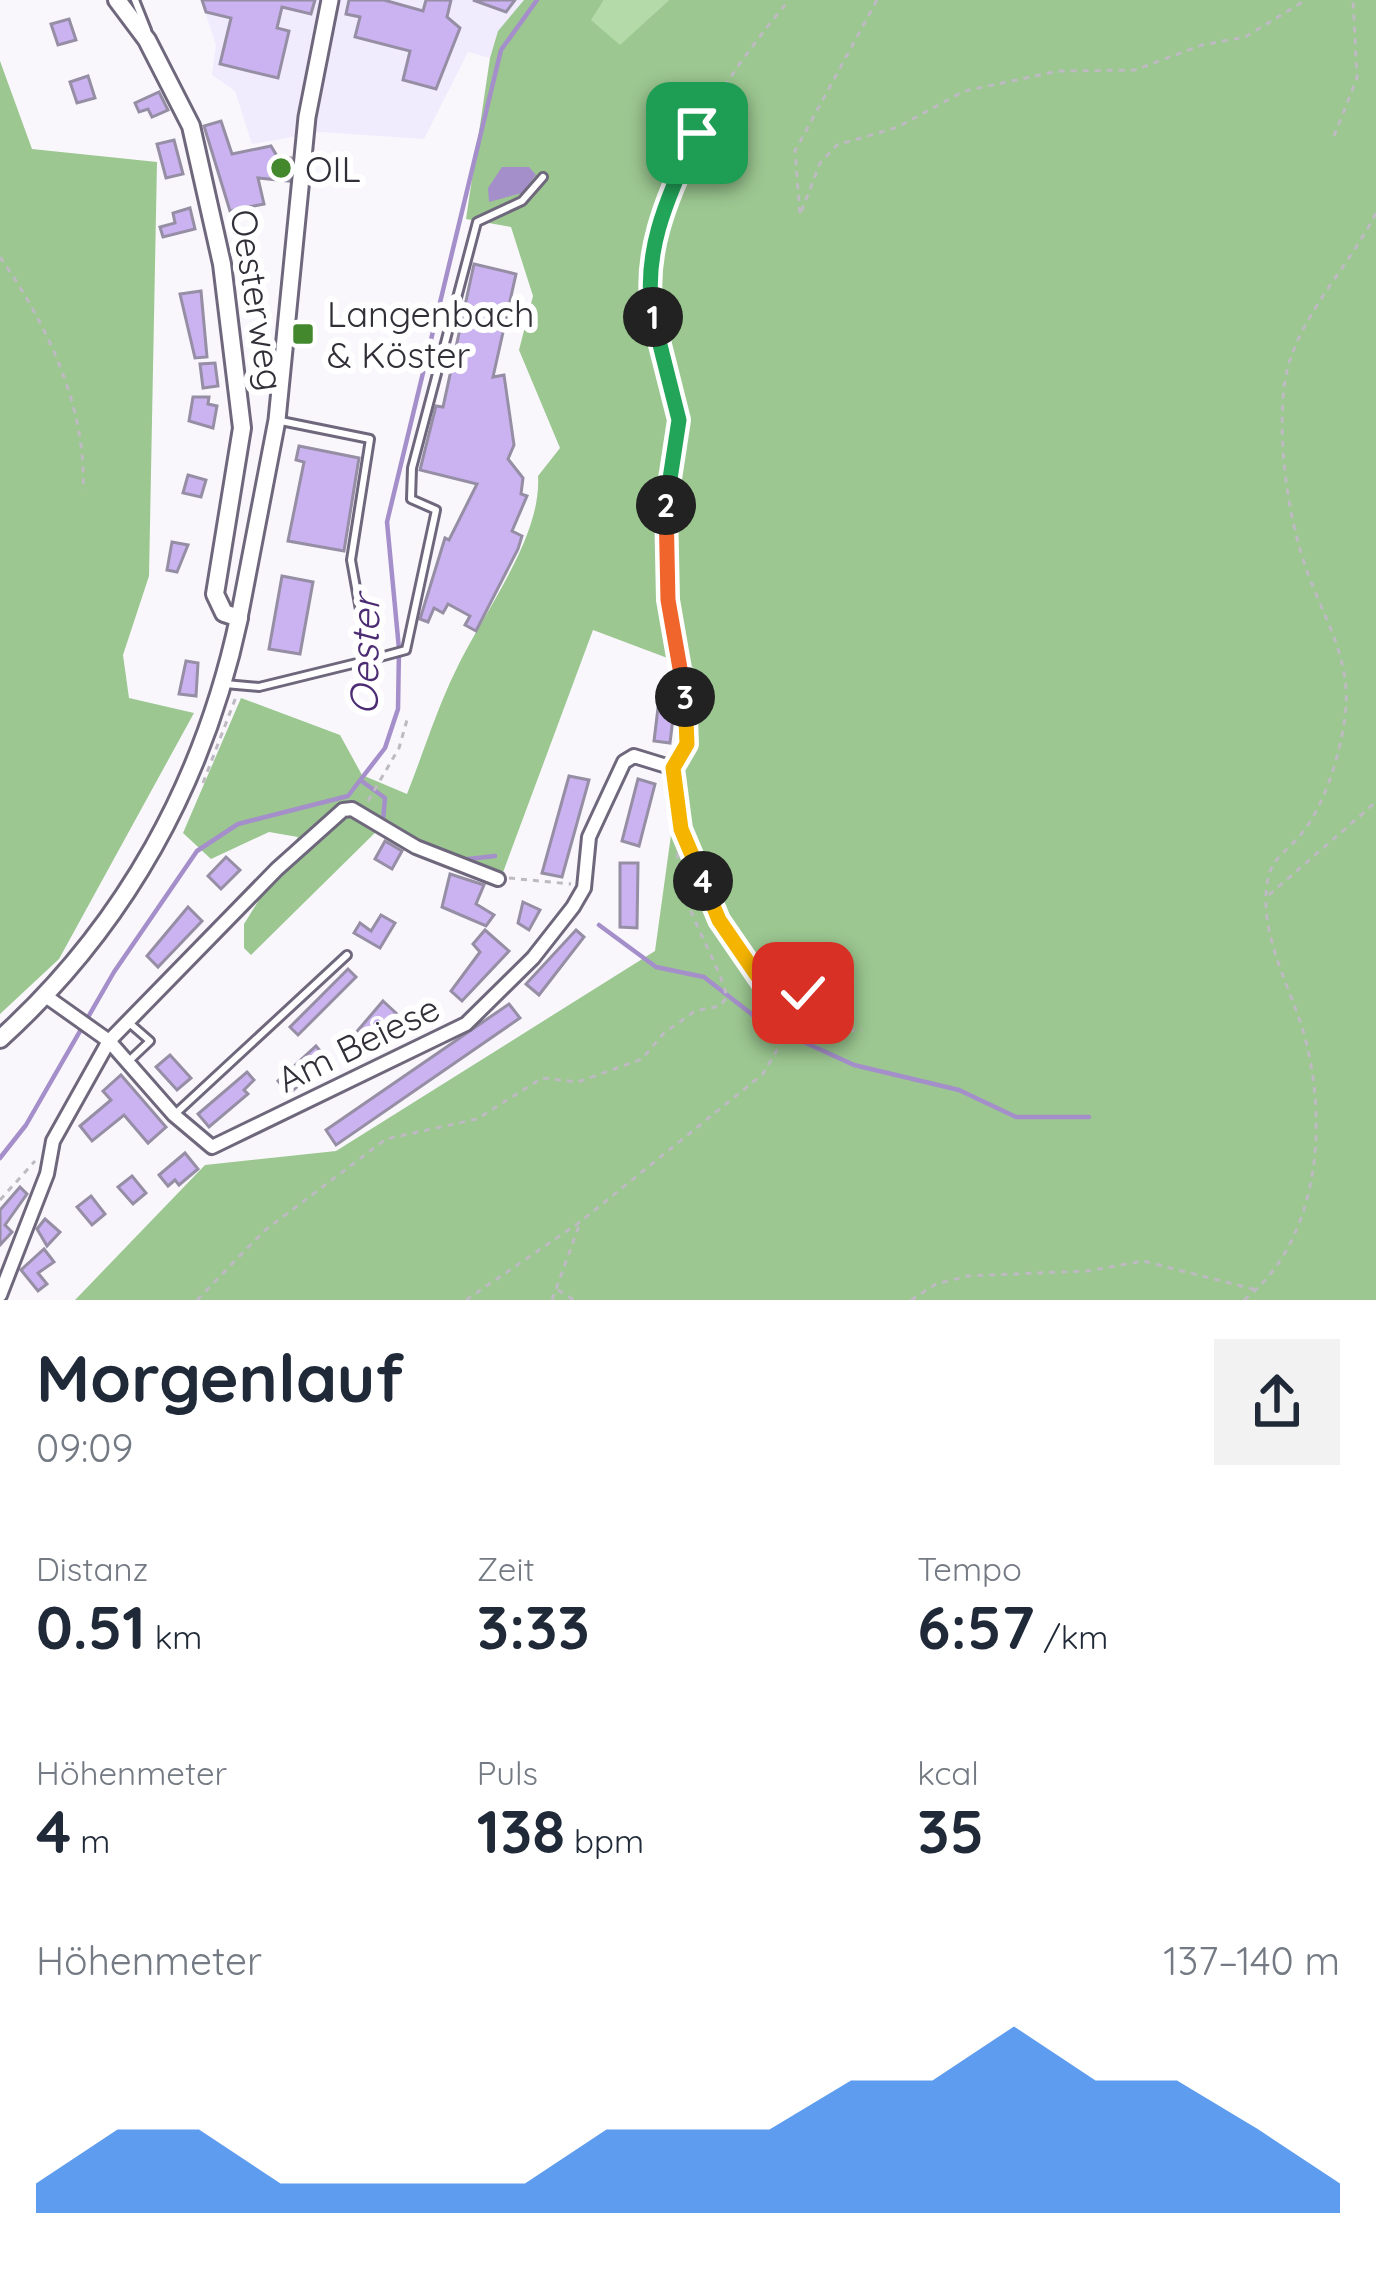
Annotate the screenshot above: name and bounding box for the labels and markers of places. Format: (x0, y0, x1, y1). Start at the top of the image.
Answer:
pin (646, 82, 748, 184)
place label: OIL (305, 146, 361, 191)
marker: OIL (268, 155, 294, 181)
pin: 1 (623, 287, 683, 347)
place label: Langenbach & Köster (327, 291, 534, 377)
marker: Langenbach & Köster (290, 321, 316, 347)
pin: 2 (636, 475, 696, 535)
pin: 3 (655, 667, 715, 727)
pin: 4 (673, 851, 733, 911)
pin (752, 942, 854, 1044)

